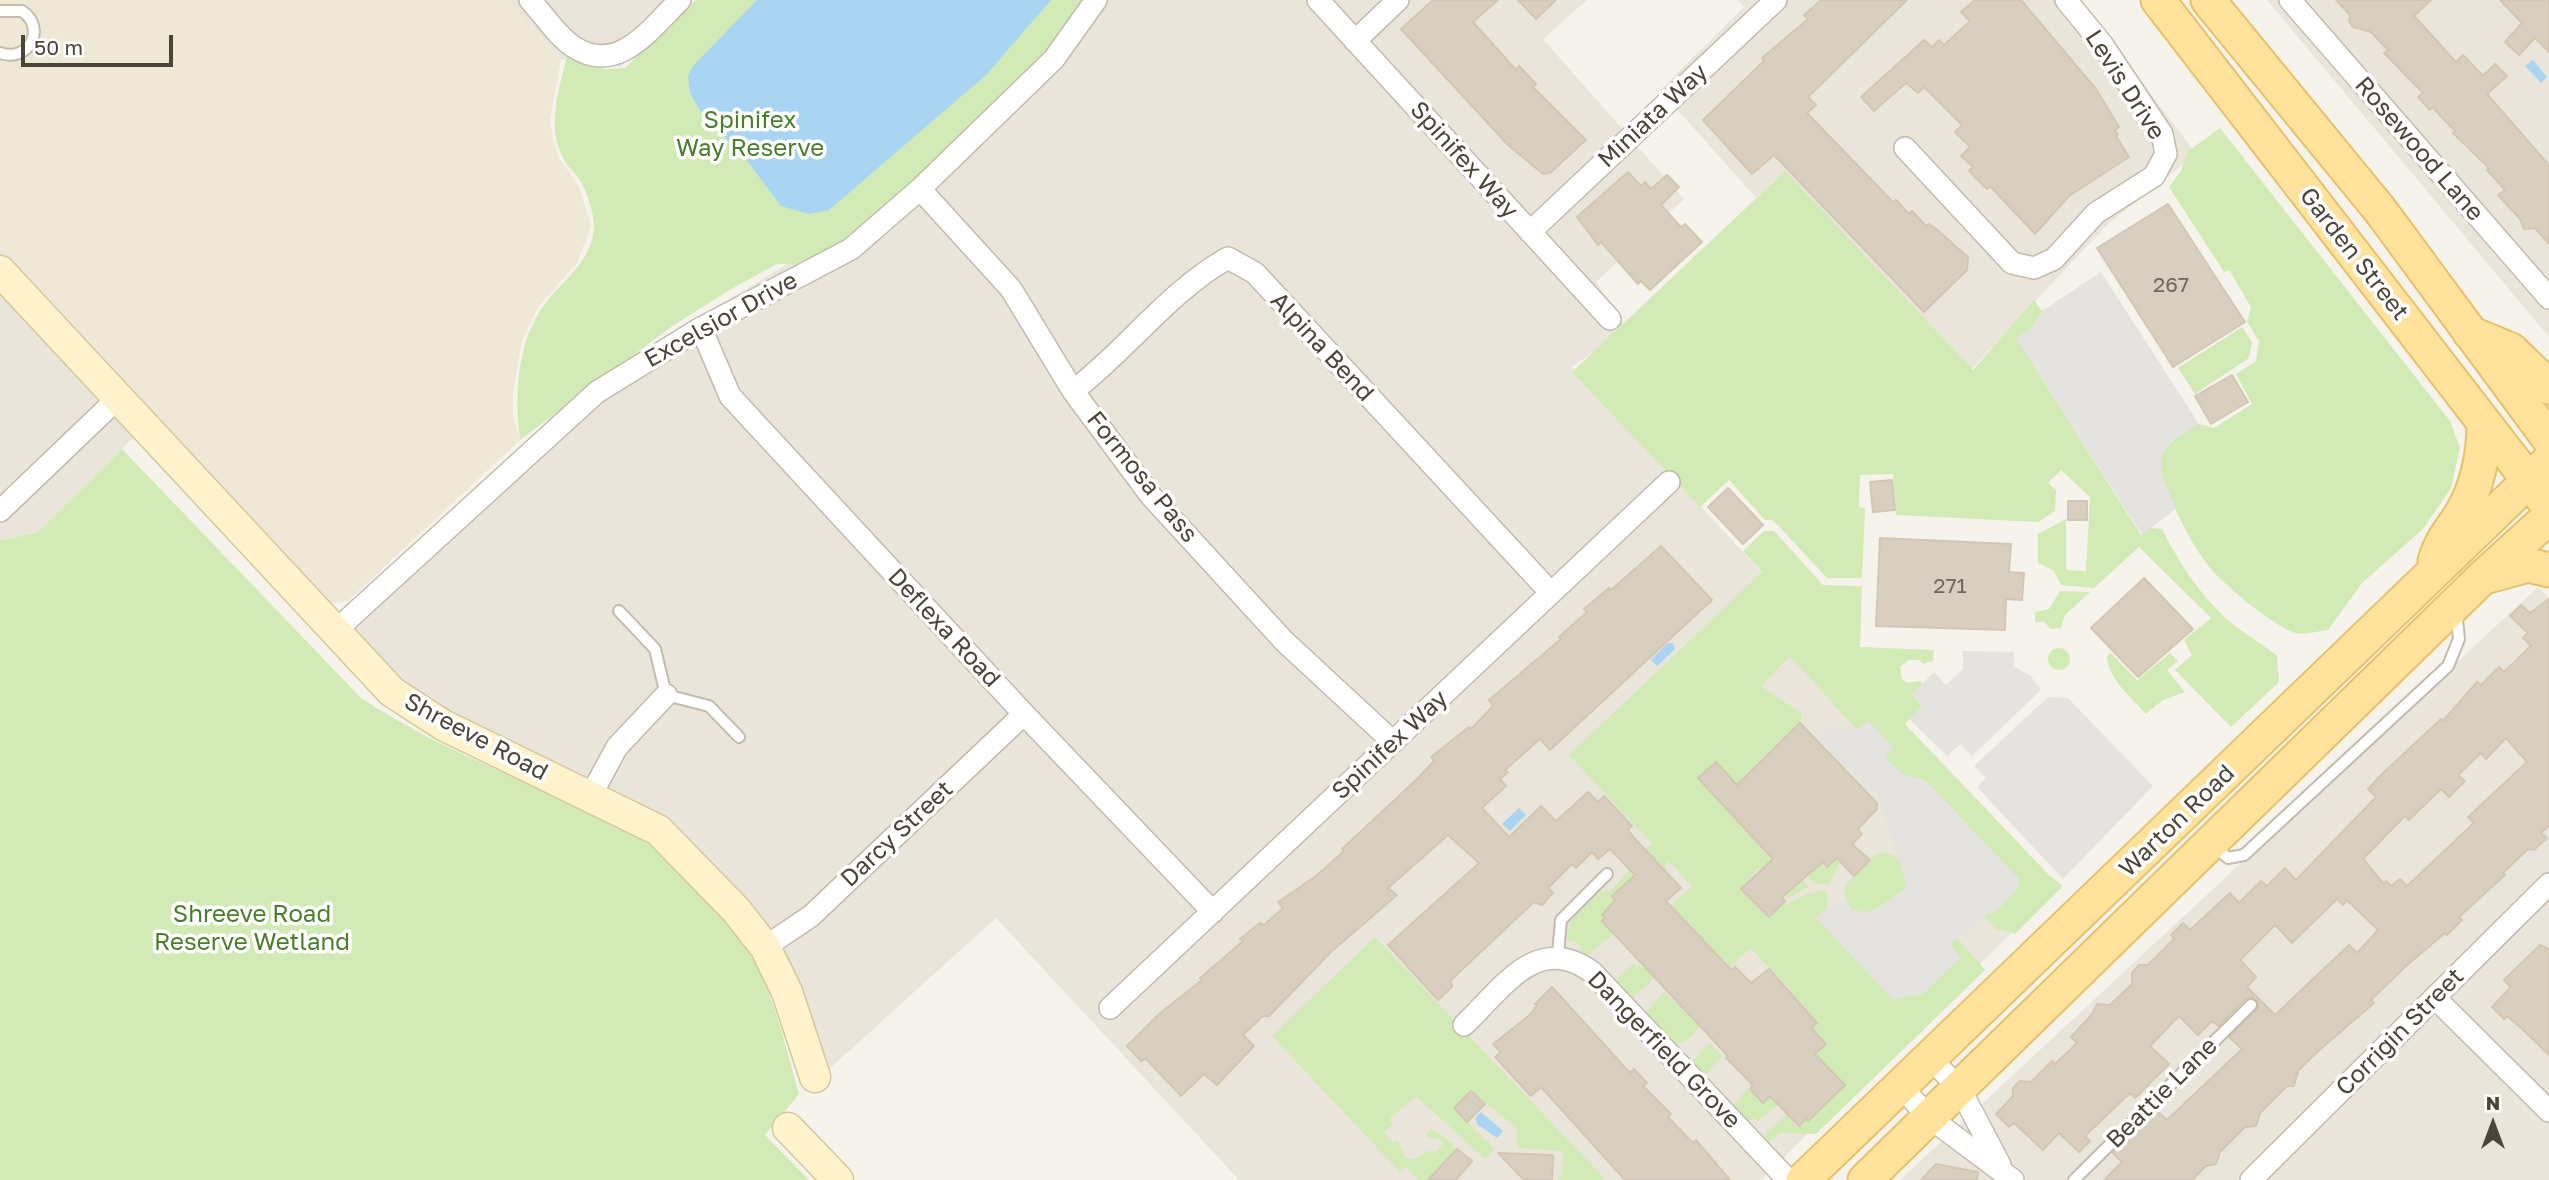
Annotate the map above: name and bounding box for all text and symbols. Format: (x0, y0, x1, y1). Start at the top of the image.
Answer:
scale bar (24, 21, 177, 65)
street label: Levis Drive (2079, 25, 2171, 145)
text: 50 m (34, 34, 83, 60)
street label: Miniata Way (1592, 58, 1714, 174)
street label: Rosewood Lane (2348, 71, 2490, 227)
street label: Spinifex Way (1404, 96, 1524, 224)
park label: Spinifex Way Reserve (676, 106, 824, 162)
street label: Garden Street (2293, 182, 2415, 326)
street label: Excelsior Drive (639, 266, 803, 374)
house number: 267 (2153, 272, 2189, 298)
street label: Alpina Bend (1264, 287, 1380, 407)
street label: Formosa Pass (1080, 406, 1204, 548)
street label: Deflexa Road (882, 563, 1006, 693)
house number: 271 (1933, 573, 1967, 599)
street label: Spinifex Way (1326, 684, 1454, 806)
street label: Shreeve Road (399, 687, 553, 787)
street label: Warton Road (2113, 759, 2241, 883)
street label: Darcy Street (835, 775, 959, 893)
park label: Shreeve Road Reserve Wetland (154, 900, 350, 956)
street label: Corrigin Street (2330, 962, 2470, 1102)
street label: Dangerfield Grove (1581, 965, 1747, 1135)
street label: Beattie Lane (2101, 1032, 2223, 1154)
north arrow (2458, 1089, 2528, 1159)
text: N (2486, 1091, 2500, 1114)

